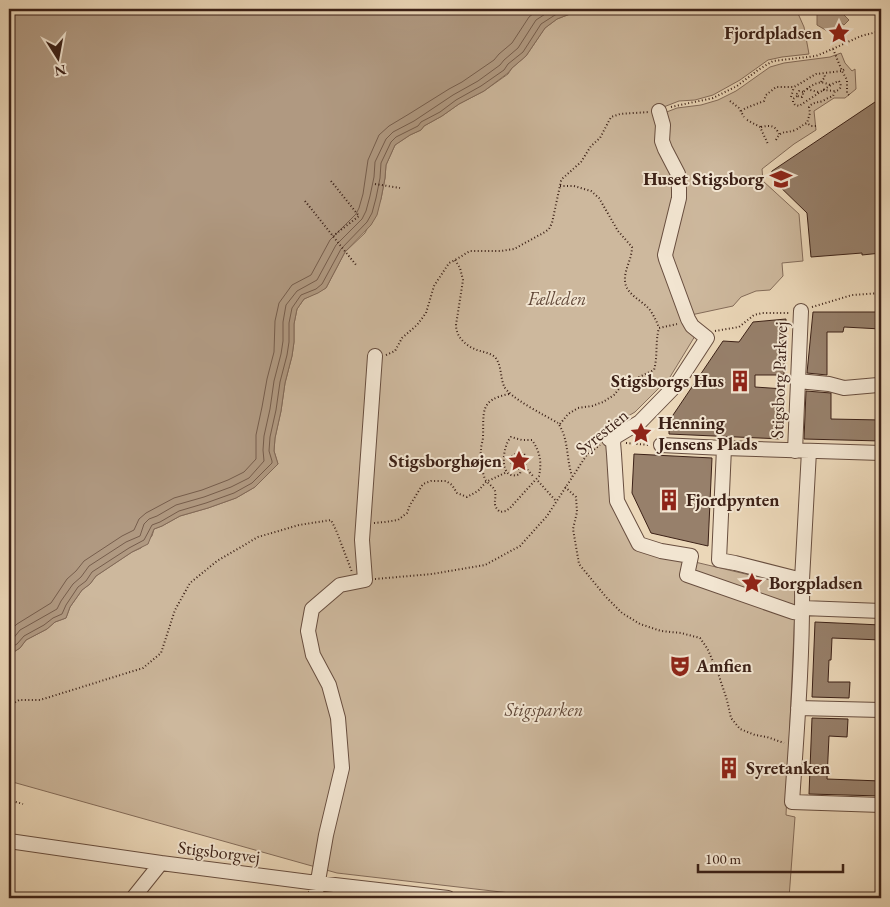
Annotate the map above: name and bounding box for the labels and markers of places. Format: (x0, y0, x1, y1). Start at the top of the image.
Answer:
place icon: Fjordpladsen (826, 20, 852, 46)
place label: Fjordpladsen (724, 21, 822, 44)
school or university icon: Huset Stigsborg (768, 166, 794, 192)
place label: Huset Stigsborg (643, 167, 765, 190)
building icon: Stigsborgs Hus (727, 368, 753, 394)
place label: Stigsborgs Hus (611, 369, 724, 392)
place label: Henning Jensens Plads (656, 411, 757, 455)
place icon: Henning Jensens Plads (628, 420, 654, 446)
place icon: Stigsborghøjen (506, 448, 532, 474)
place label: Stigsborghøjen (389, 449, 502, 472)
building icon: Fjordpynten (656, 487, 682, 513)
place label: Fjordpynten (686, 488, 779, 511)
place icon: Borgpladsen (739, 570, 765, 596)
place label: Borgpladsen (769, 571, 863, 594)
theatre icon: Amfien (667, 653, 693, 679)
place label: Amfien (695, 654, 752, 677)
building icon: Syretanken (716, 755, 742, 781)
place label: Syretanken (746, 756, 830, 779)

